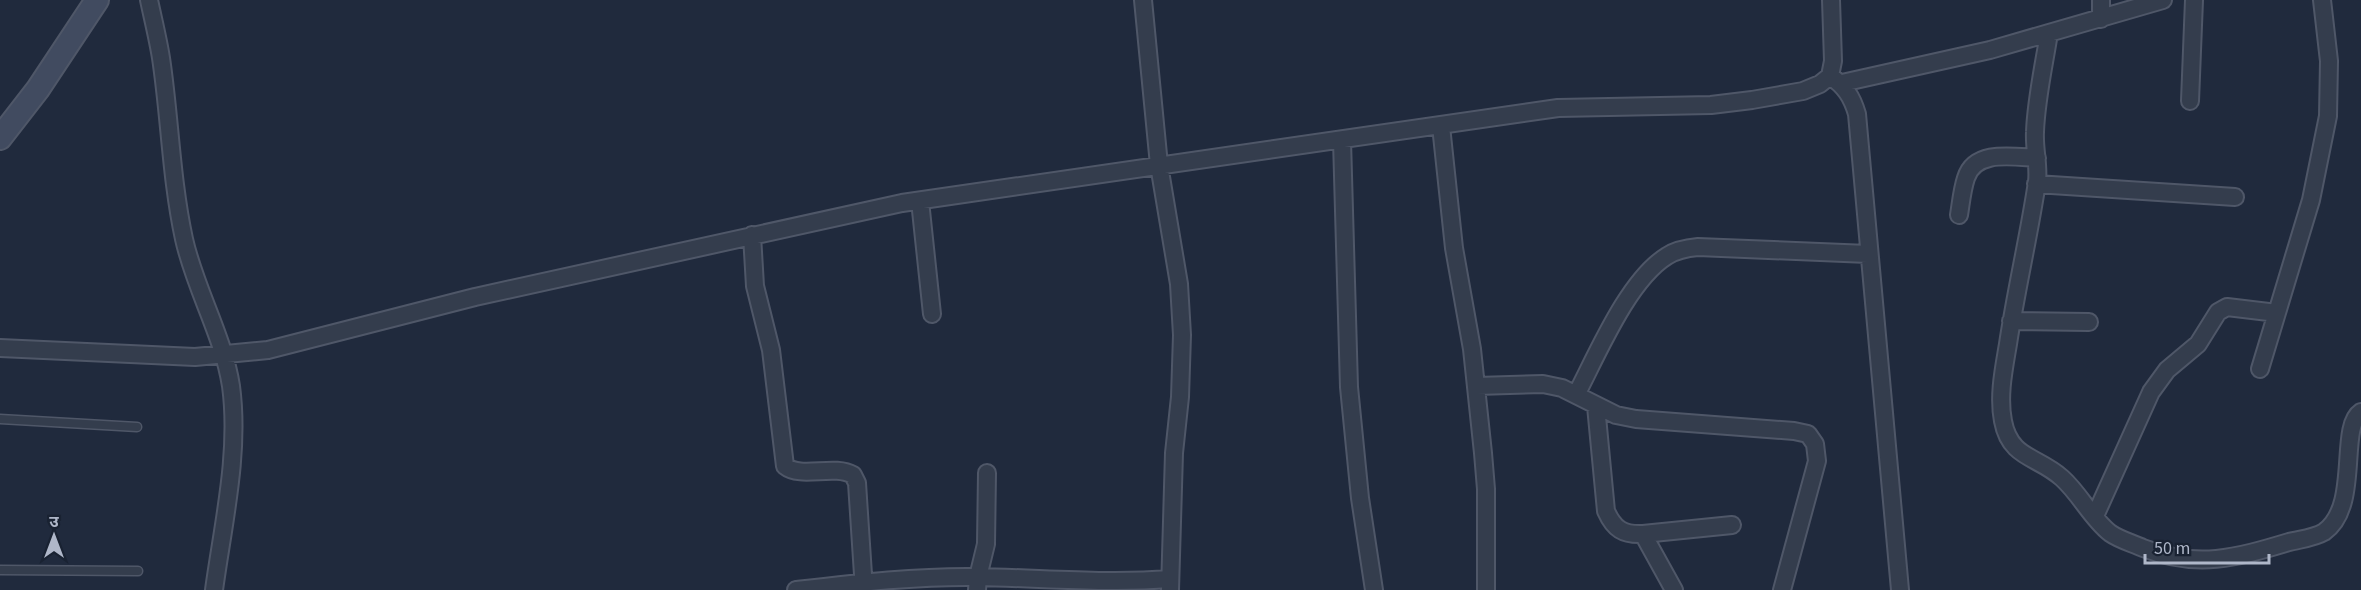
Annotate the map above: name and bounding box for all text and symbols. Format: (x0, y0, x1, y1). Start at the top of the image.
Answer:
north arrow (24, 506, 84, 566)
text: उ (49, 511, 59, 533)
scale bar (2145, 527, 2270, 565)
text: 50 m (2154, 536, 2190, 561)

